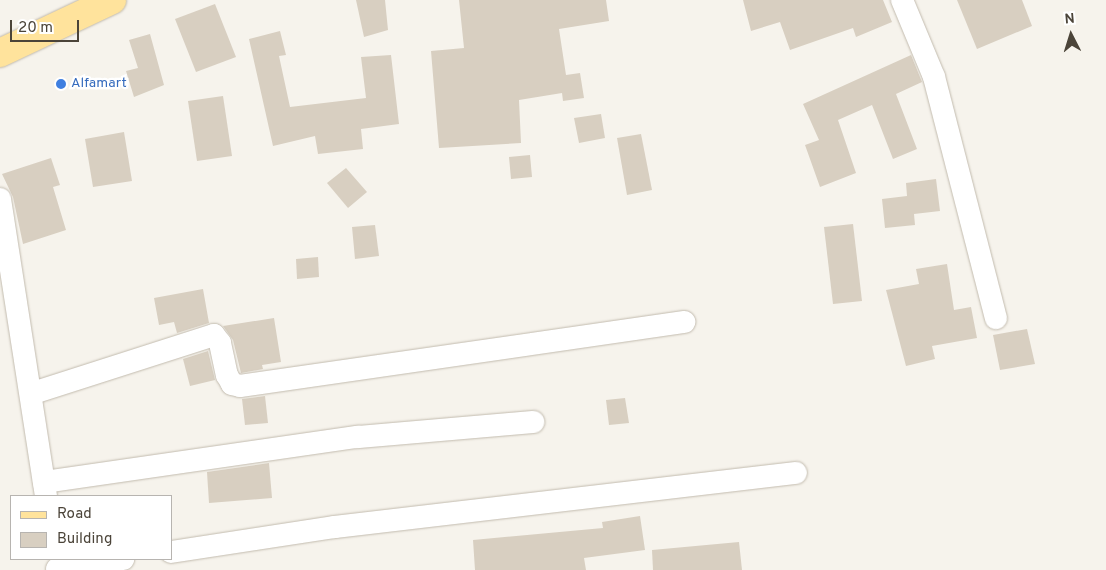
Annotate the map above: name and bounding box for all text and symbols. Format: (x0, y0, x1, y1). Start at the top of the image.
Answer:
scale bar (12, 10, 81, 42)
north arrow (1046, 10, 1096, 60)
text: N (1064, 11, 1075, 28)
text: 20 m (18, 19, 53, 38)
place label: Alfamart (71, 76, 127, 92)
marker: Alfamart (55, 78, 67, 90)
legend (10, 495, 172, 560)
text: Road (57, 505, 92, 524)
text: Building (57, 530, 112, 549)

